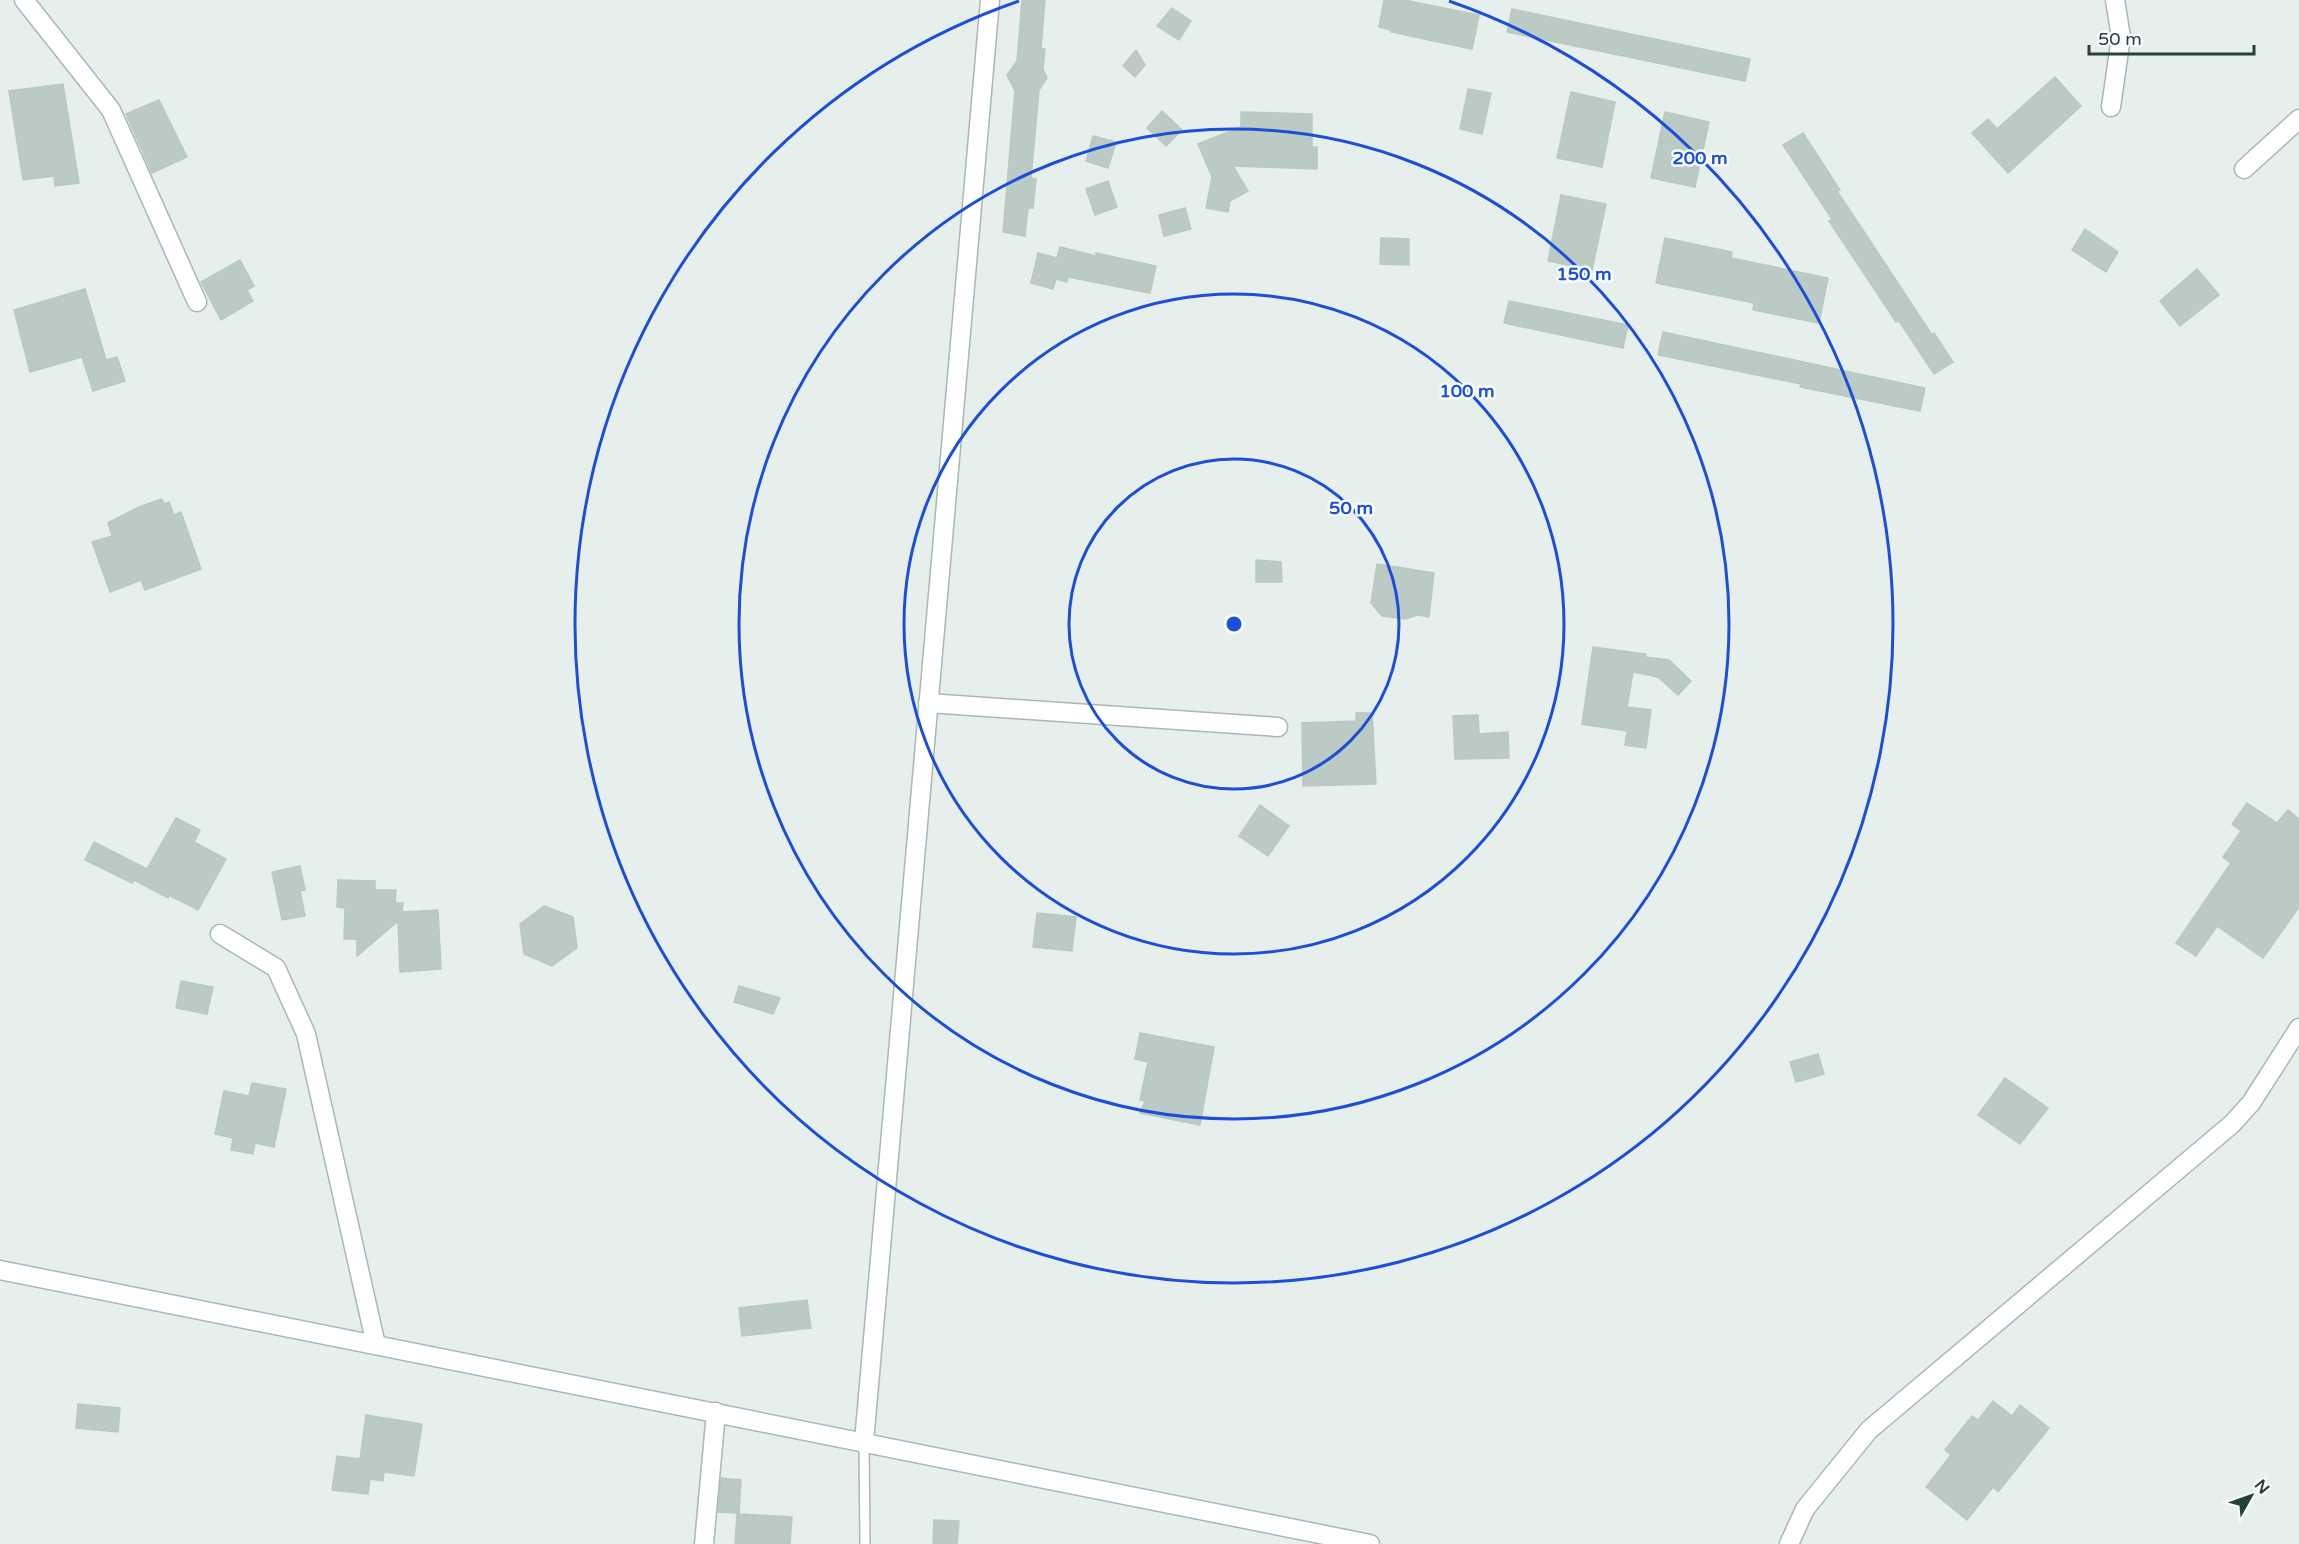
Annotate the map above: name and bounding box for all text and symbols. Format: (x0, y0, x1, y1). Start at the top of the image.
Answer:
scale bar (2089, 18, 2254, 56)
text: 50 m (2098, 28, 2142, 50)
text: 200 m (1672, 147, 1728, 169)
text: 150 m (1556, 263, 1612, 285)
text: 100 m (1439, 380, 1495, 402)
text: 50 m (1329, 497, 1373, 519)
centre of rings (1224, 614, 1244, 634)
north arrow (2221, 1466, 2281, 1526)
text: N (2250, 1476, 2274, 1498)

